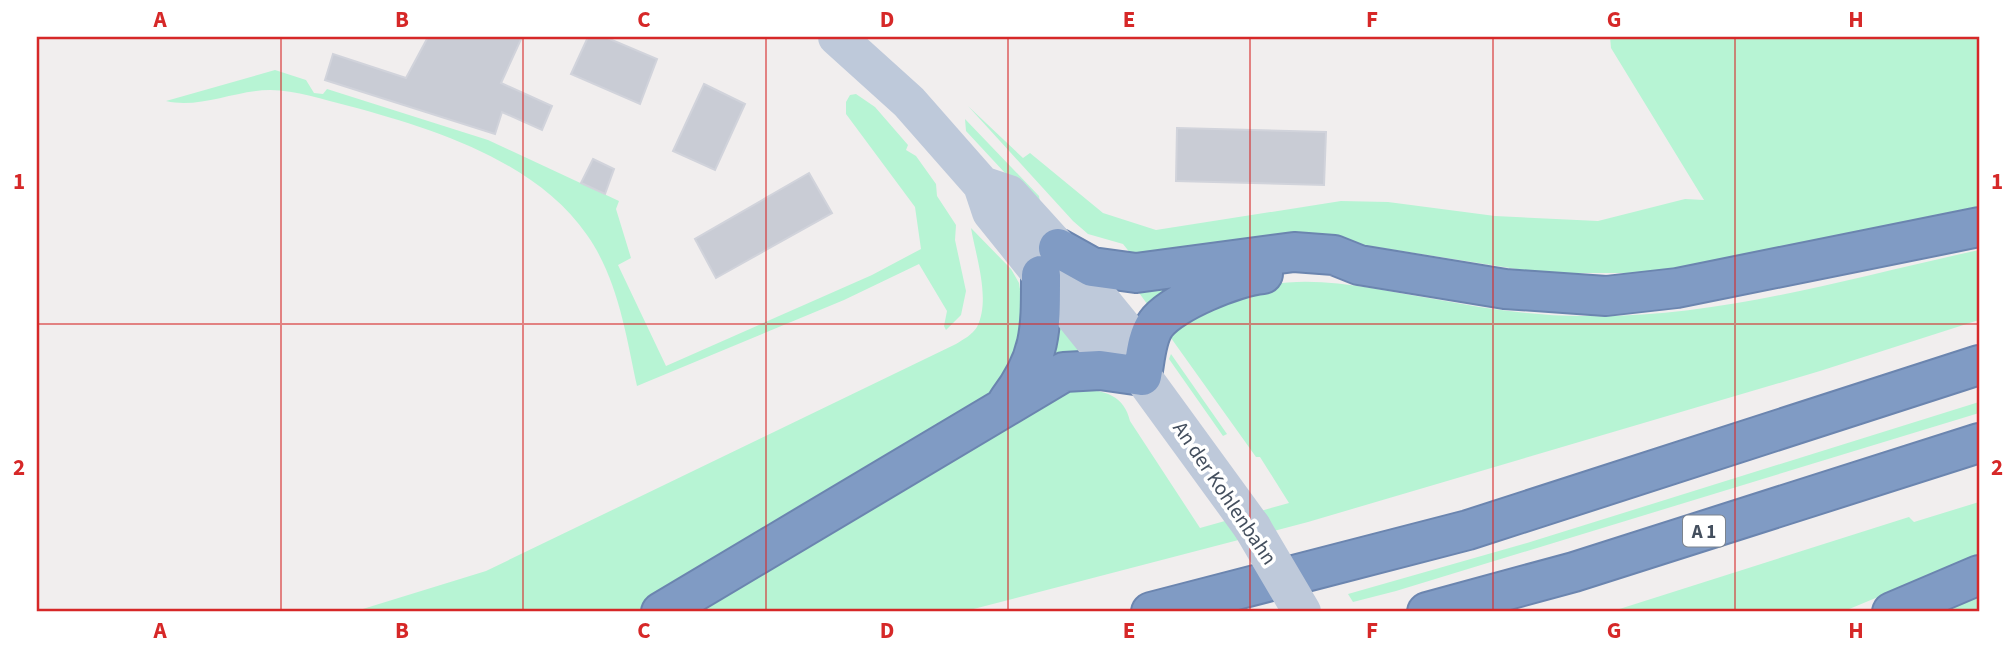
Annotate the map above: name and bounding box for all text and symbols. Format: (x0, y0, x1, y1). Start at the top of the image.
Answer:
text: A (152, 3, 167, 36)
text: B (395, 3, 409, 36)
text: C (637, 3, 651, 36)
text: D (880, 3, 894, 36)
text: E (1123, 3, 1135, 36)
text: F (1366, 3, 1378, 36)
text: G (1607, 3, 1621, 36)
text: H (1848, 3, 1864, 36)
text: 1 (13, 165, 25, 198)
text: 1 (1991, 165, 2003, 198)
street label: An der Kohlenbahn (1166, 415, 1284, 571)
text: 2 (13, 451, 25, 484)
text: 2 (1991, 451, 2003, 484)
road number: A 1 (1683, 516, 1725, 546)
text: A (152, 614, 167, 647)
text: B (395, 614, 409, 647)
text: C (637, 614, 651, 647)
text: D (880, 614, 894, 647)
text: E (1123, 614, 1135, 647)
text: F (1366, 614, 1378, 647)
text: G (1607, 614, 1621, 647)
text: H (1848, 614, 1864, 647)

